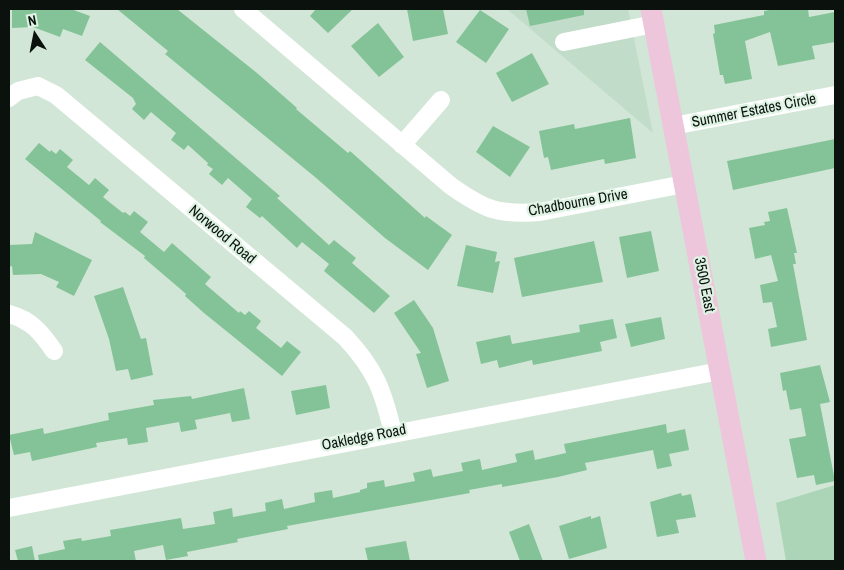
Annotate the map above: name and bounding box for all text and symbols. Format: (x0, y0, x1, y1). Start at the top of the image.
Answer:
north arrow (10, 10, 60, 60)
text: N (26, 11, 38, 30)
street label: Summer Estates Circle (690, 90, 818, 132)
street label: Chadbourne Drive (527, 185, 629, 221)
street label: Norwood Road (185, 202, 259, 268)
street label: 3500 East (690, 256, 718, 314)
street label: Oakledge Road (320, 421, 408, 455)

